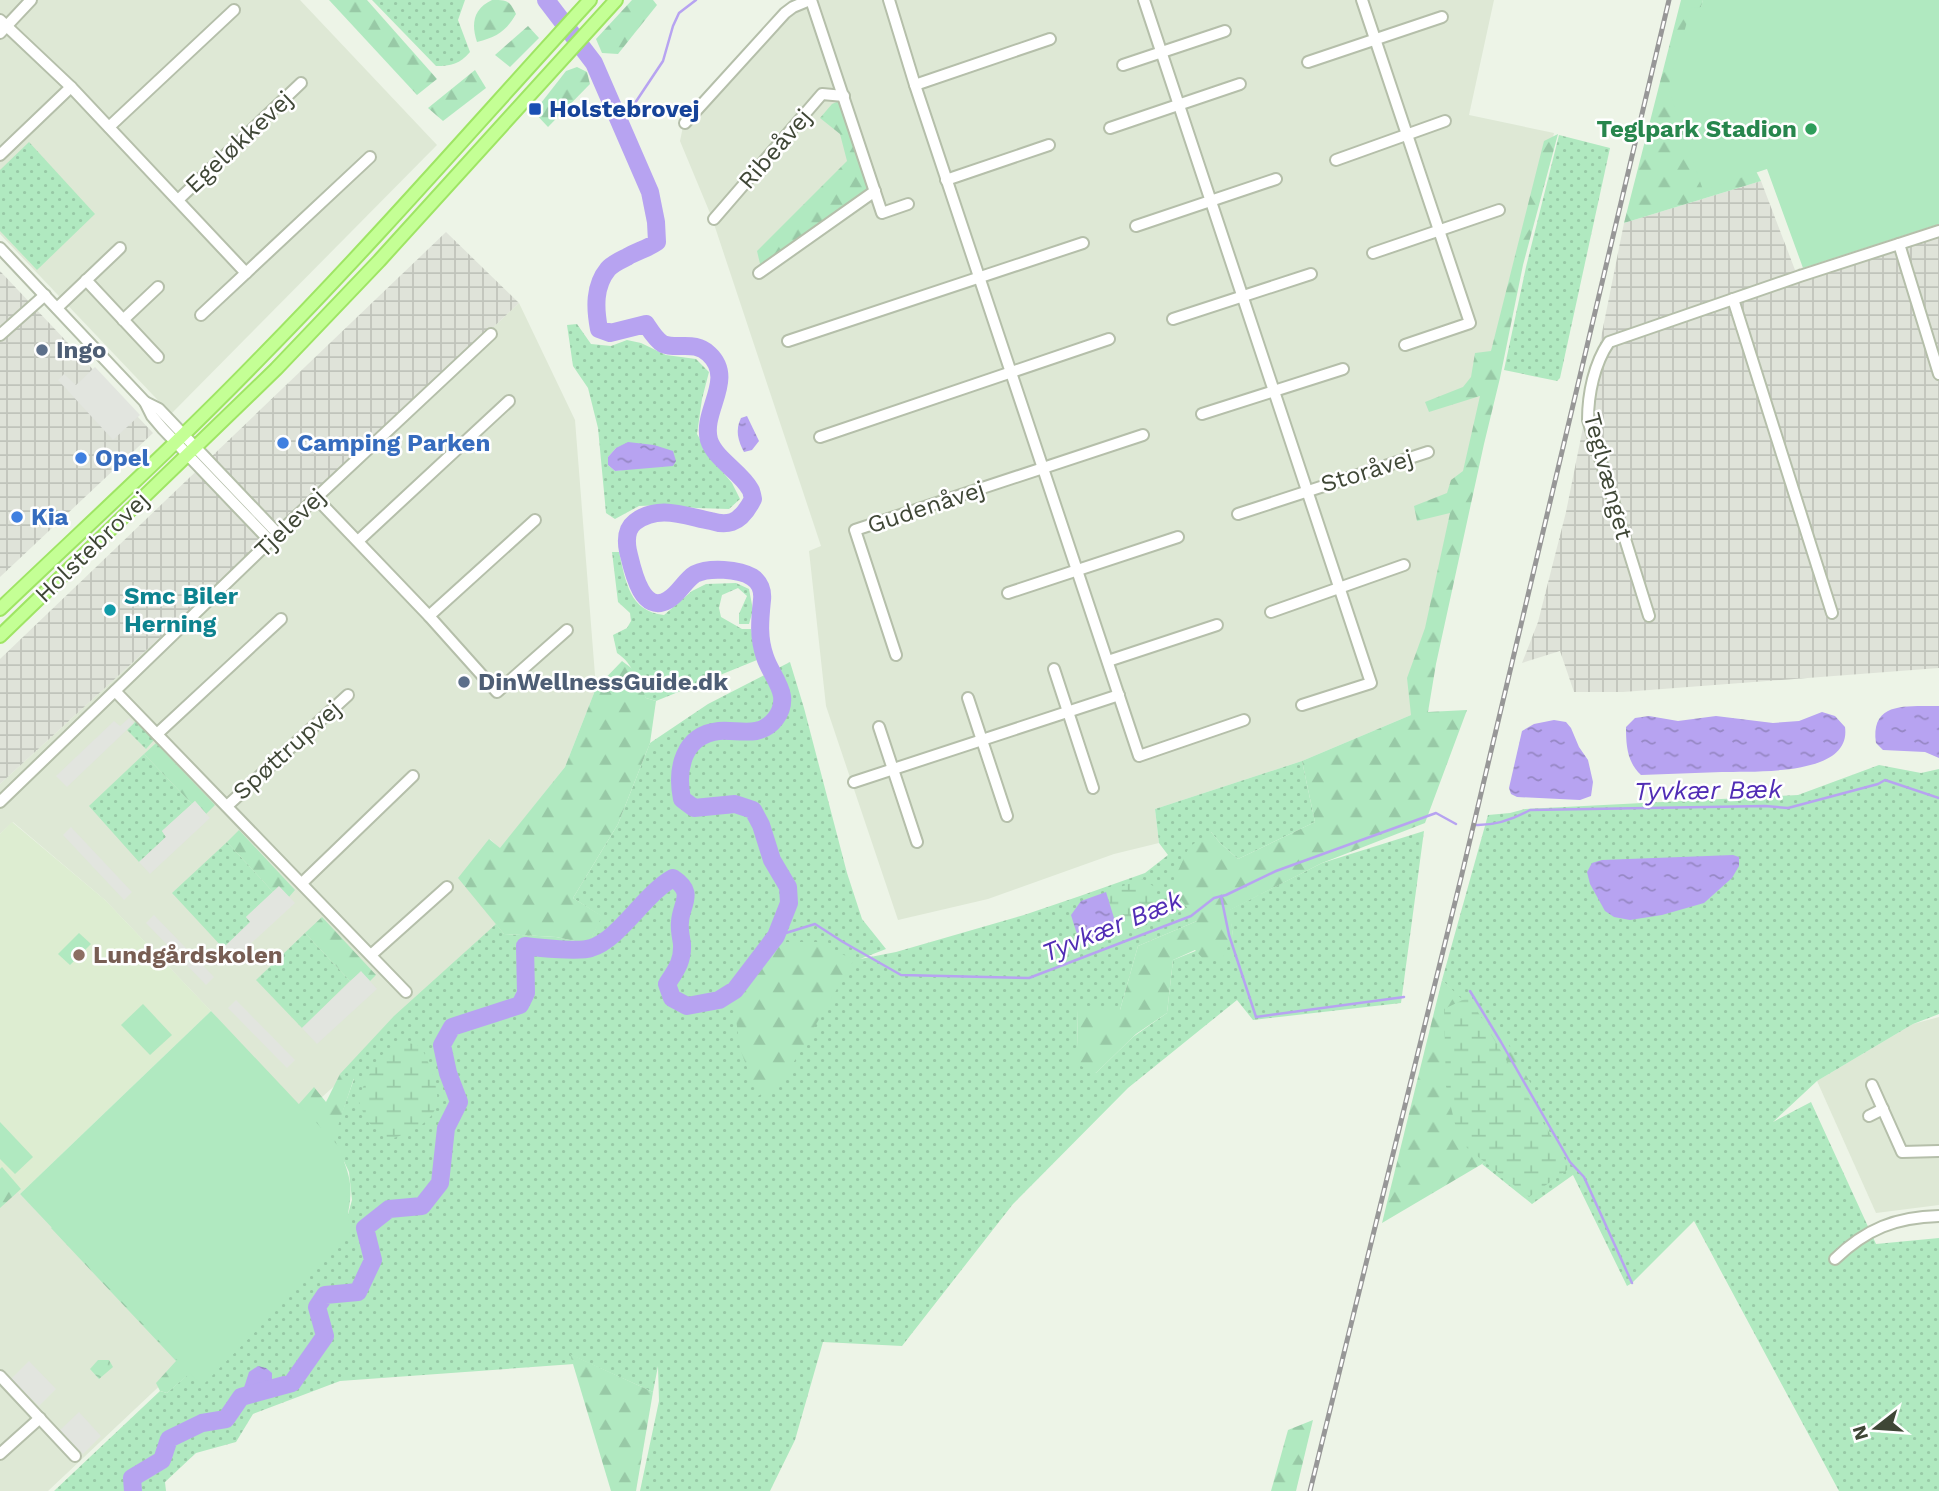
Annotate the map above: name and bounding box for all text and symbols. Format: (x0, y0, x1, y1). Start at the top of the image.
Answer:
street label: Egeløkkevej (179, 85, 299, 199)
place label: Holstebrovej (549, 95, 700, 123)
marker: Holstebrovej (527, 101, 543, 117)
street label: Ribeåvej (733, 103, 817, 195)
place label: Teglpark Stadion (1596, 115, 1797, 143)
marker: Teglpark Stadion (1803, 121, 1819, 137)
place label: Ingo (56, 336, 106, 364)
marker: Ingo (34, 342, 50, 358)
street label: Teglvænget (1578, 410, 1638, 542)
place label: Camping Parken (297, 429, 490, 457)
marker: Camping Parken (275, 435, 291, 451)
place label: Opel (95, 444, 150, 472)
street label: Storåvej (1317, 444, 1417, 498)
marker: Opel (73, 450, 89, 466)
street label: Gudenåvej (864, 475, 988, 539)
street label: Tjelevej (249, 482, 331, 564)
street label: Holstebrovej (29, 486, 155, 608)
place label: Kia (31, 503, 69, 531)
marker: Kia (9, 509, 25, 525)
place label: Smc Biler Herning (124, 582, 239, 638)
marker: Smc Biler Herning (102, 602, 118, 618)
place label: DinWellnessGuide.dk (478, 668, 728, 696)
marker: DinWellnessGuide.dk (456, 674, 472, 690)
street label: Spøttrupvej (227, 694, 347, 806)
water label: Tyvkær Bæk (1633, 774, 1783, 806)
water label: Tyvkær Bæk (1038, 884, 1187, 968)
place label: Lundgårdskolen (93, 941, 283, 969)
marker: Lundgårdskolen (71, 947, 87, 963)
north arrow (1841, 1393, 1911, 1463)
text: N (1847, 1423, 1873, 1443)

